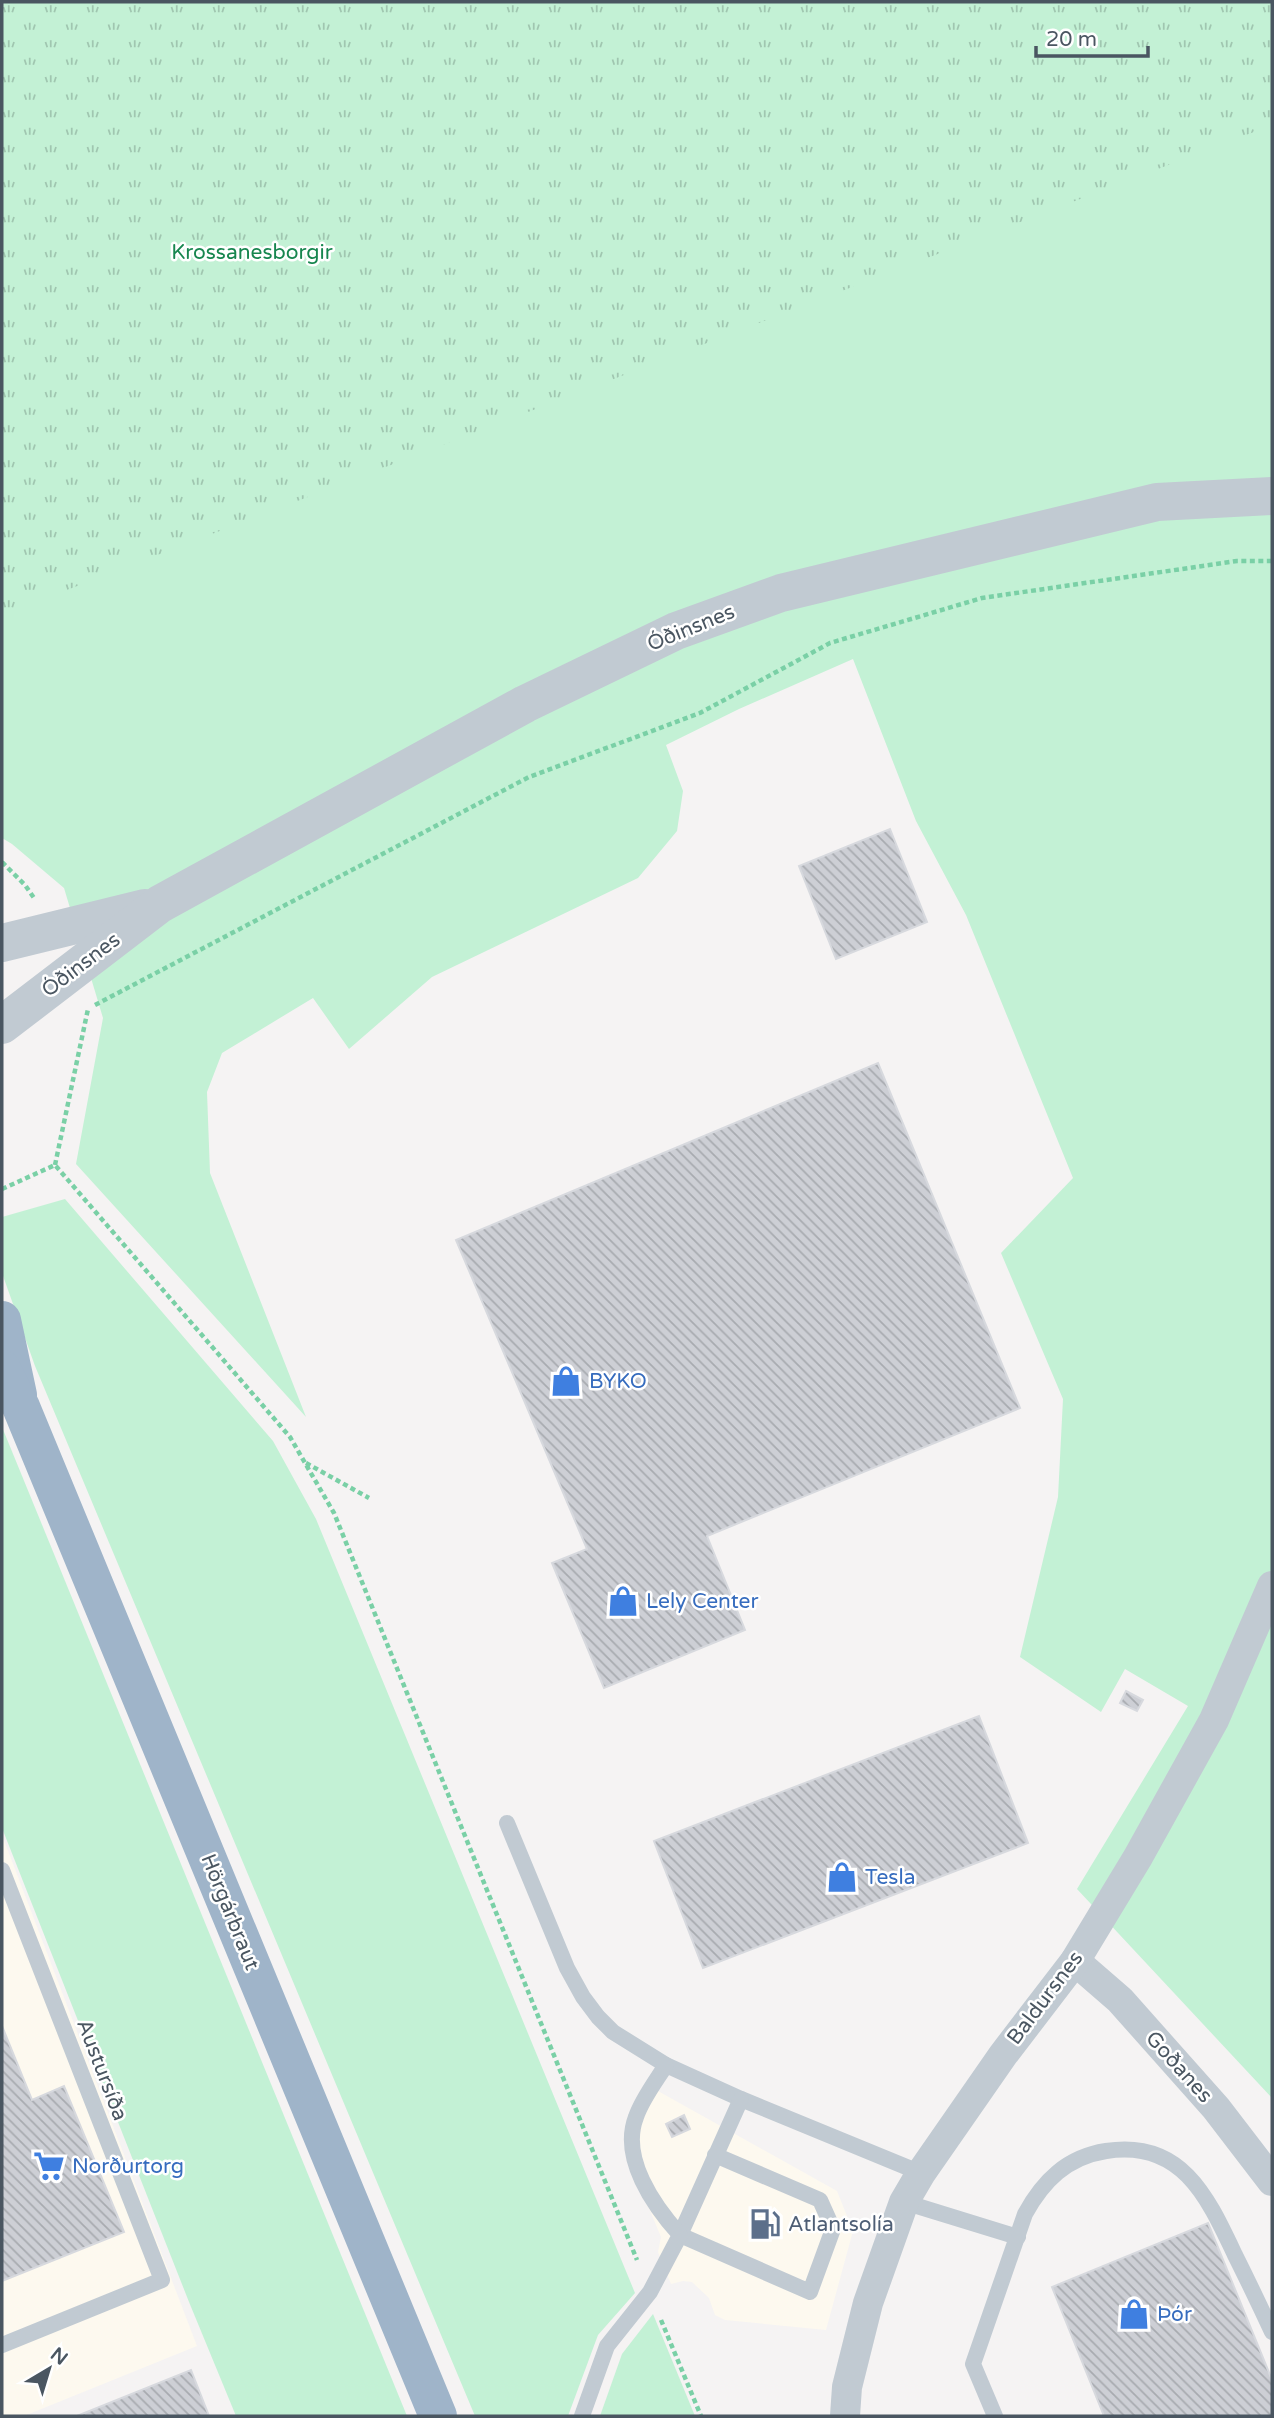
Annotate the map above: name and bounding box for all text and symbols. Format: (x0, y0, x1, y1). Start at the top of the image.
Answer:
scale bar (1036, 14, 1148, 58)
text: 20 m (1046, 27, 1097, 52)
park label: Krossanesborgir (171, 240, 333, 265)
street label: Óðinsnes (644, 599, 738, 657)
street label: Óðinsnes (37, 927, 125, 1003)
shop icon: BYKO (549, 1364, 583, 1398)
place label: BYKO (589, 1369, 647, 1394)
shop icon: Lely Center (606, 1584, 640, 1618)
place label: Lely Center (646, 1589, 758, 1614)
street label: Hörgárbraut (195, 1850, 265, 1974)
shop icon: Tesla (825, 1860, 859, 1894)
place label: Tesla (865, 1865, 915, 1890)
street label: Baldursnes (1002, 1946, 1088, 2050)
street label: Austursíða (71, 2016, 133, 2124)
street label: Goðanes (1140, 2026, 1218, 2108)
supermarket icon: Norðurtorg (32, 2149, 66, 2183)
place label: Norðurtorg (72, 2154, 184, 2179)
fuel station icon: Atlantsolía (748, 2207, 782, 2241)
place label: Atlantsolía (788, 2212, 894, 2237)
shop icon: Þór (1117, 2297, 1151, 2331)
place label: Þór (1157, 2302, 1192, 2327)
north arrow (14, 2334, 84, 2404)
text: N (46, 2343, 72, 2370)

